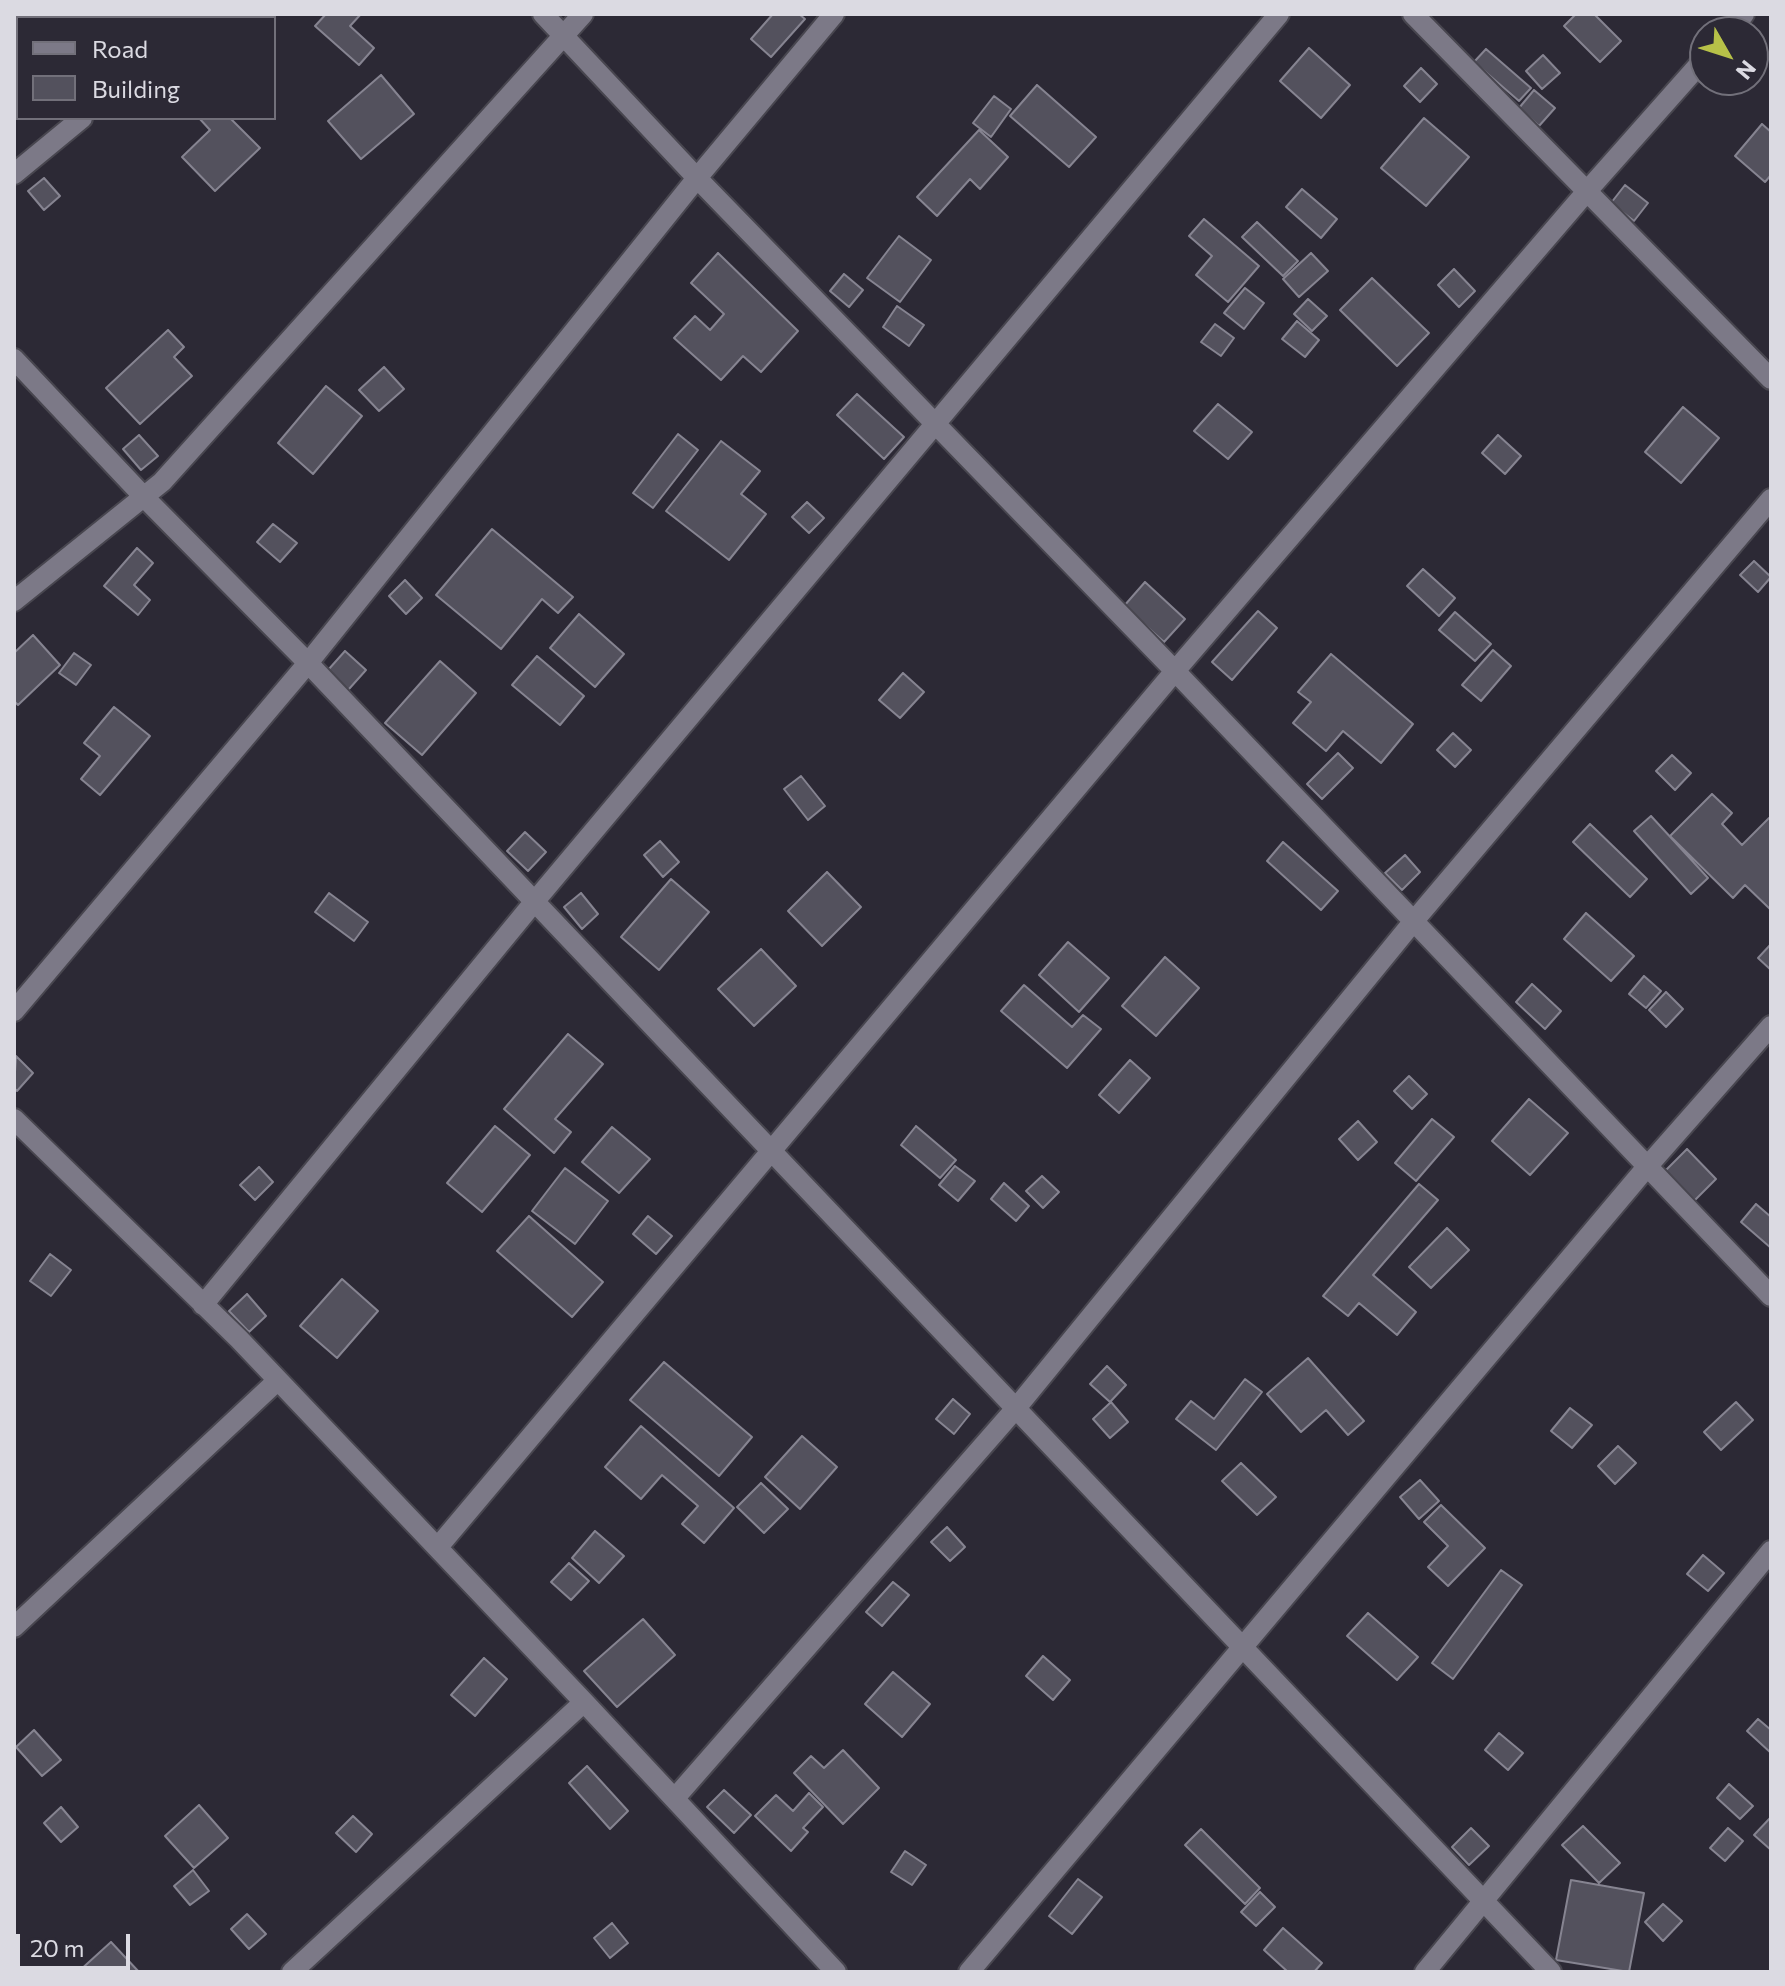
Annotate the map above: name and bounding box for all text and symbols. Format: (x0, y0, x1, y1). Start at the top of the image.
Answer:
legend (16, 16, 276, 120)
north arrow (1689, 16, 1769, 96)
text: Road (92, 34, 148, 63)
text: N (1731, 55, 1762, 85)
text: Building (92, 74, 180, 103)
scale bar (20, 1918, 134, 1968)
text: 20 m (30, 1933, 84, 1962)

